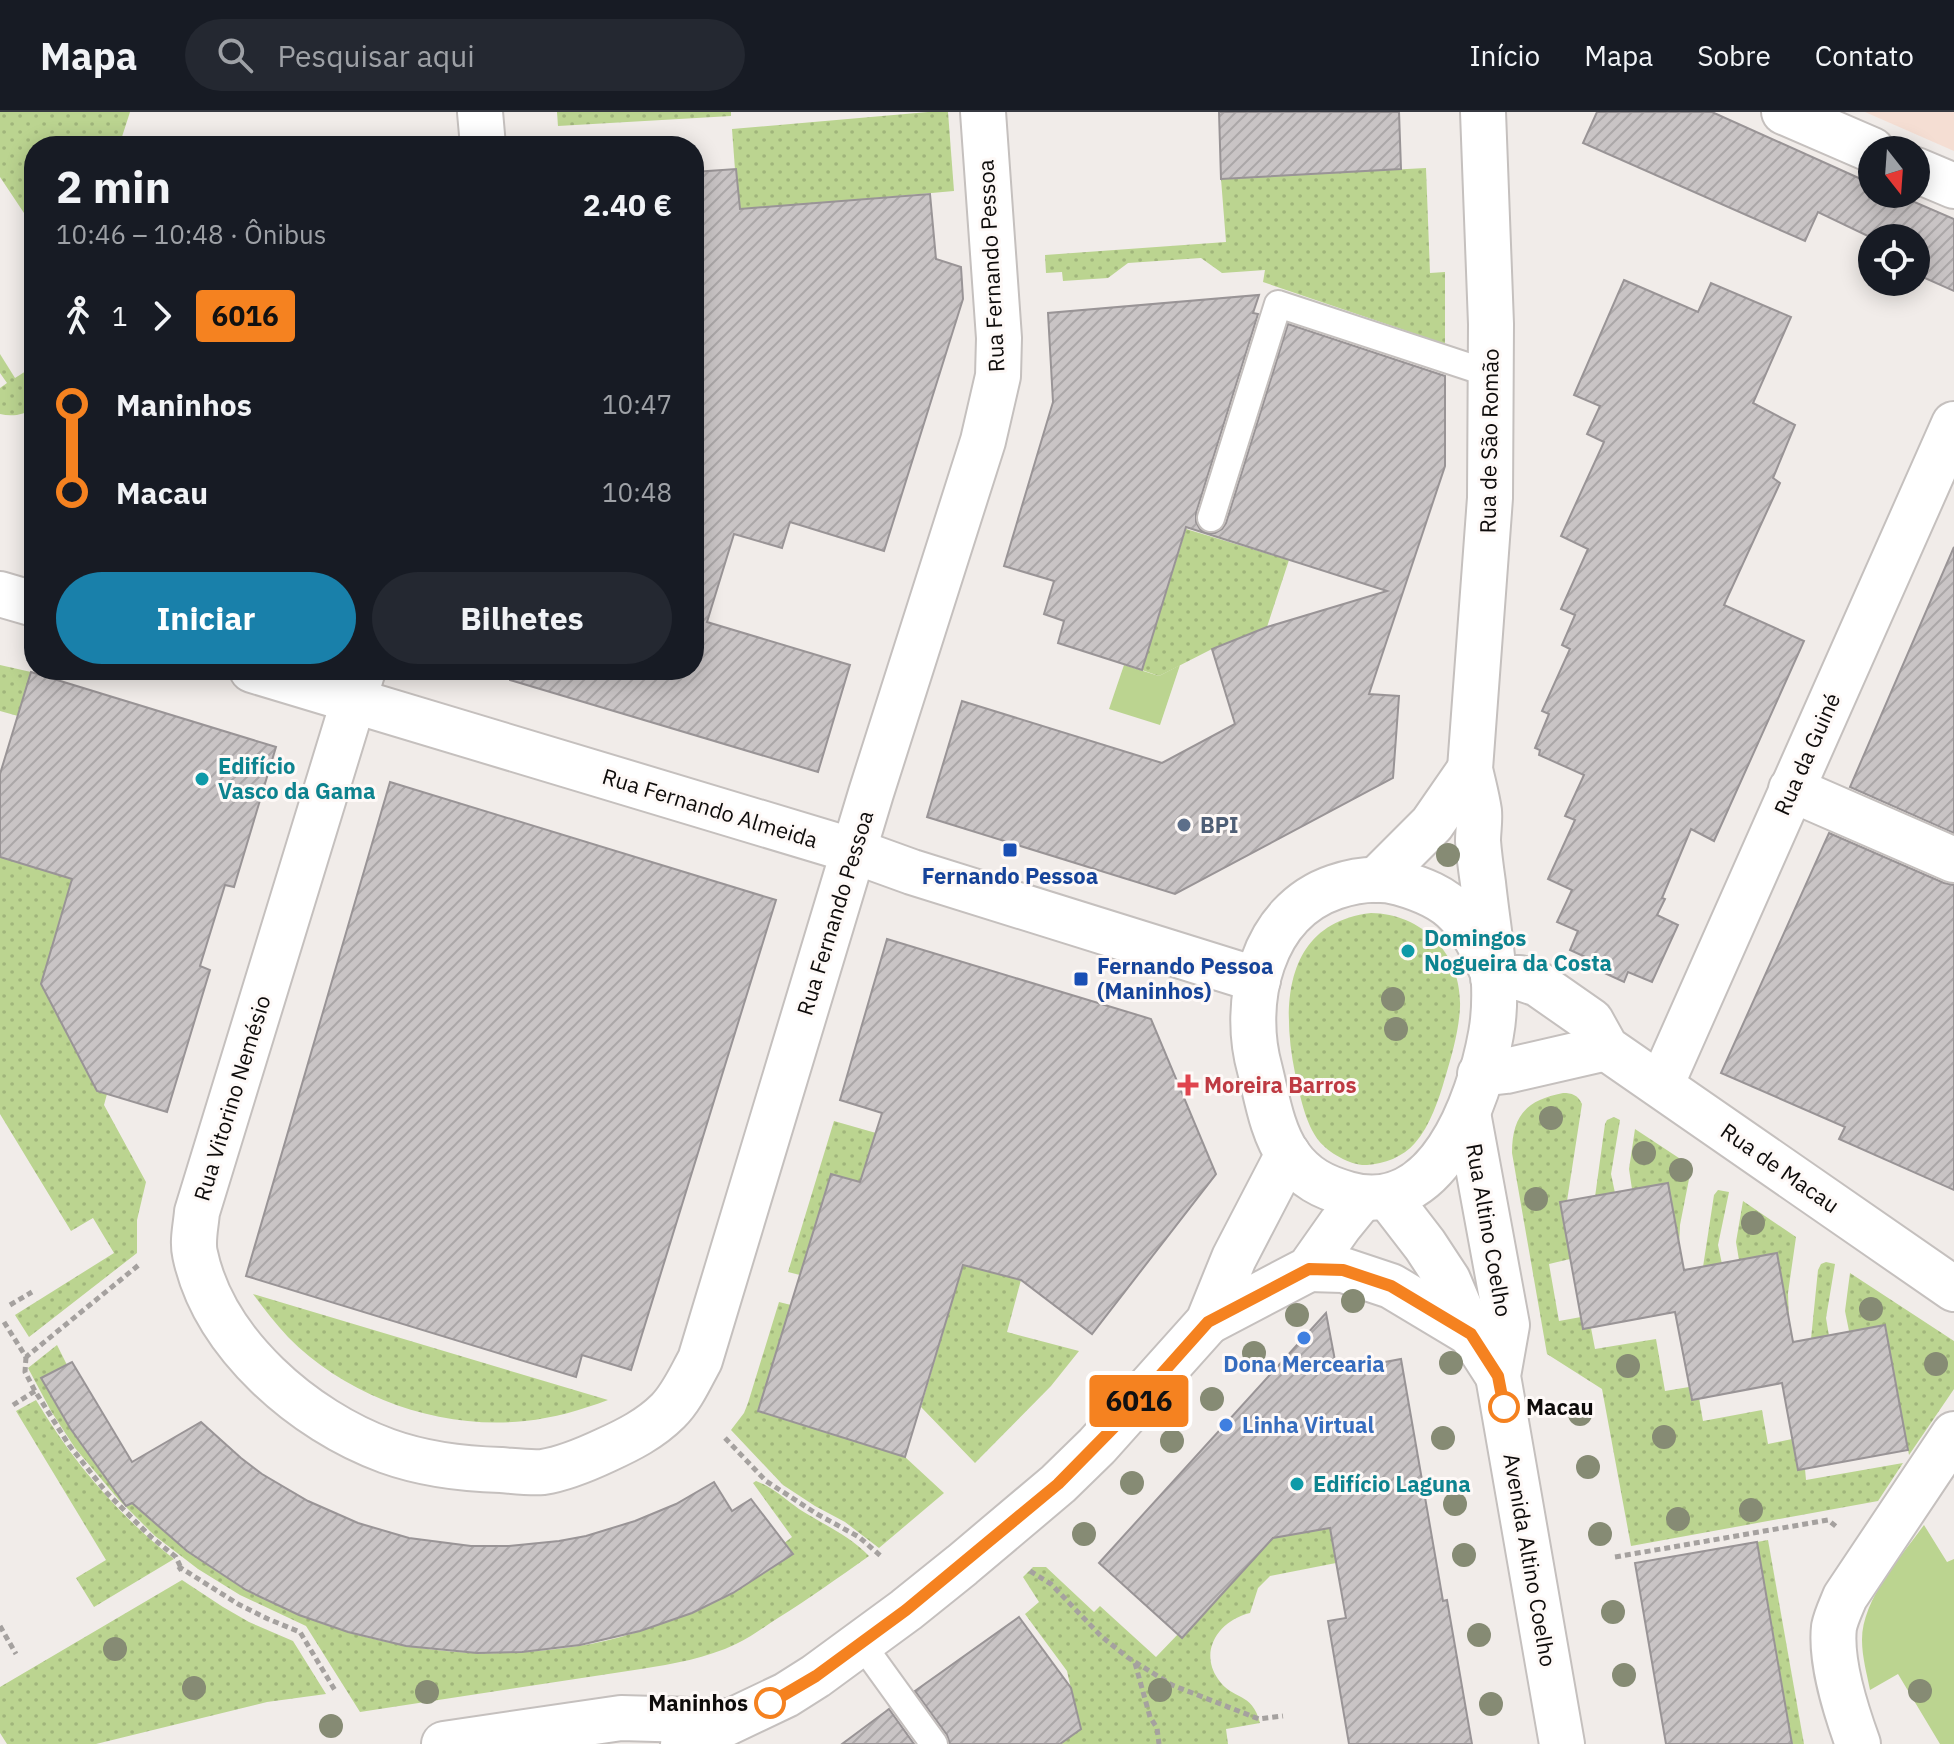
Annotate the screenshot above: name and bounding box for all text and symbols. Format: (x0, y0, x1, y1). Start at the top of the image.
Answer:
search box (185, 19, 745, 91)
text: Mapa (40, 31, 137, 80)
icon: search (213, 33, 257, 77)
text: Pesquisar aqui (277, 36, 475, 75)
text: Início (1469, 37, 1540, 74)
text: Mapa (1584, 37, 1653, 74)
text: Sobre (1697, 37, 1771, 74)
text: Contato (1815, 37, 1914, 74)
north arrow (1858, 136, 1930, 208)
map controls (1858, 136, 1930, 296)
text: 2 min (56, 158, 171, 215)
street label: Rua Fernando Pessoa (970, 159, 1011, 373)
text: 2.40 € (583, 185, 672, 224)
text: 10:46 – 10:48 · Ônibus (56, 217, 326, 251)
button: locate (1858, 224, 1930, 296)
icon: walk (56, 294, 100, 338)
icon: forward (140, 294, 184, 338)
text: 6016 (212, 297, 279, 334)
text: 1 (112, 299, 128, 333)
street label: Rua de São Romão (1472, 348, 1505, 534)
text: Maninhos (116, 385, 252, 424)
text: 10:47 (602, 387, 672, 421)
text: Macau (116, 473, 208, 512)
text: 10:48 (602, 475, 672, 509)
button: Iniciar (56, 572, 356, 664)
button: Bilhetes (372, 572, 672, 664)
street label: Rua da Guiné (1767, 688, 1846, 820)
place label: Edifício Vasco da Gama (218, 751, 376, 805)
street label: Rua Fernando Almeida (599, 761, 822, 854)
marker: Edifício Vasco da Gama (193, 770, 211, 788)
street label: Rua Fernando Pessoa (790, 807, 880, 1019)
place label: BPI (1200, 810, 1239, 839)
marker: BPI (1175, 816, 1193, 834)
marker: Fernando Pessoa (1001, 841, 1019, 859)
place label: Fernando Pessoa (922, 861, 1098, 890)
place label: Domingos Nogueira da Costa (1424, 923, 1612, 977)
marker: Domingos Nogueira da Costa (1399, 942, 1417, 960)
place label: Fernando Pessoa (Maninhos) (1097, 951, 1273, 1005)
marker: Fernando Pessoa (Maninhos) (1072, 970, 1090, 988)
street label: Rua Vitorino Nemésio (186, 992, 277, 1204)
place label: Moreira Barros (1204, 1070, 1357, 1099)
marker: Moreira Barros (1179, 1076, 1197, 1094)
street label: Rua de Macau (1715, 1116, 1845, 1219)
street label: Rua Altino Coelho (1460, 1141, 1519, 1319)
marker: Dona Mercearia (1295, 1329, 1313, 1347)
place label: Dona Mercearia (1223, 1349, 1385, 1378)
line badge: 6016 (1083, 1375, 1195, 1427)
text: 6016 (1105, 1382, 1173, 1419)
marker: Macau (1489, 1392, 1519, 1422)
place label: Macau (1526, 1392, 1594, 1421)
place label: Linha Virtual (1242, 1410, 1375, 1439)
marker: Linha Virtual (1217, 1416, 1235, 1434)
street label: Avenida Altino Coelho (1497, 1451, 1564, 1669)
place label: Edifício Laguna (1313, 1469, 1471, 1498)
marker: Edifício Laguna (1288, 1475, 1306, 1493)
place label: Maninhos (648, 1688, 748, 1717)
marker: Maninhos (755, 1688, 785, 1718)

